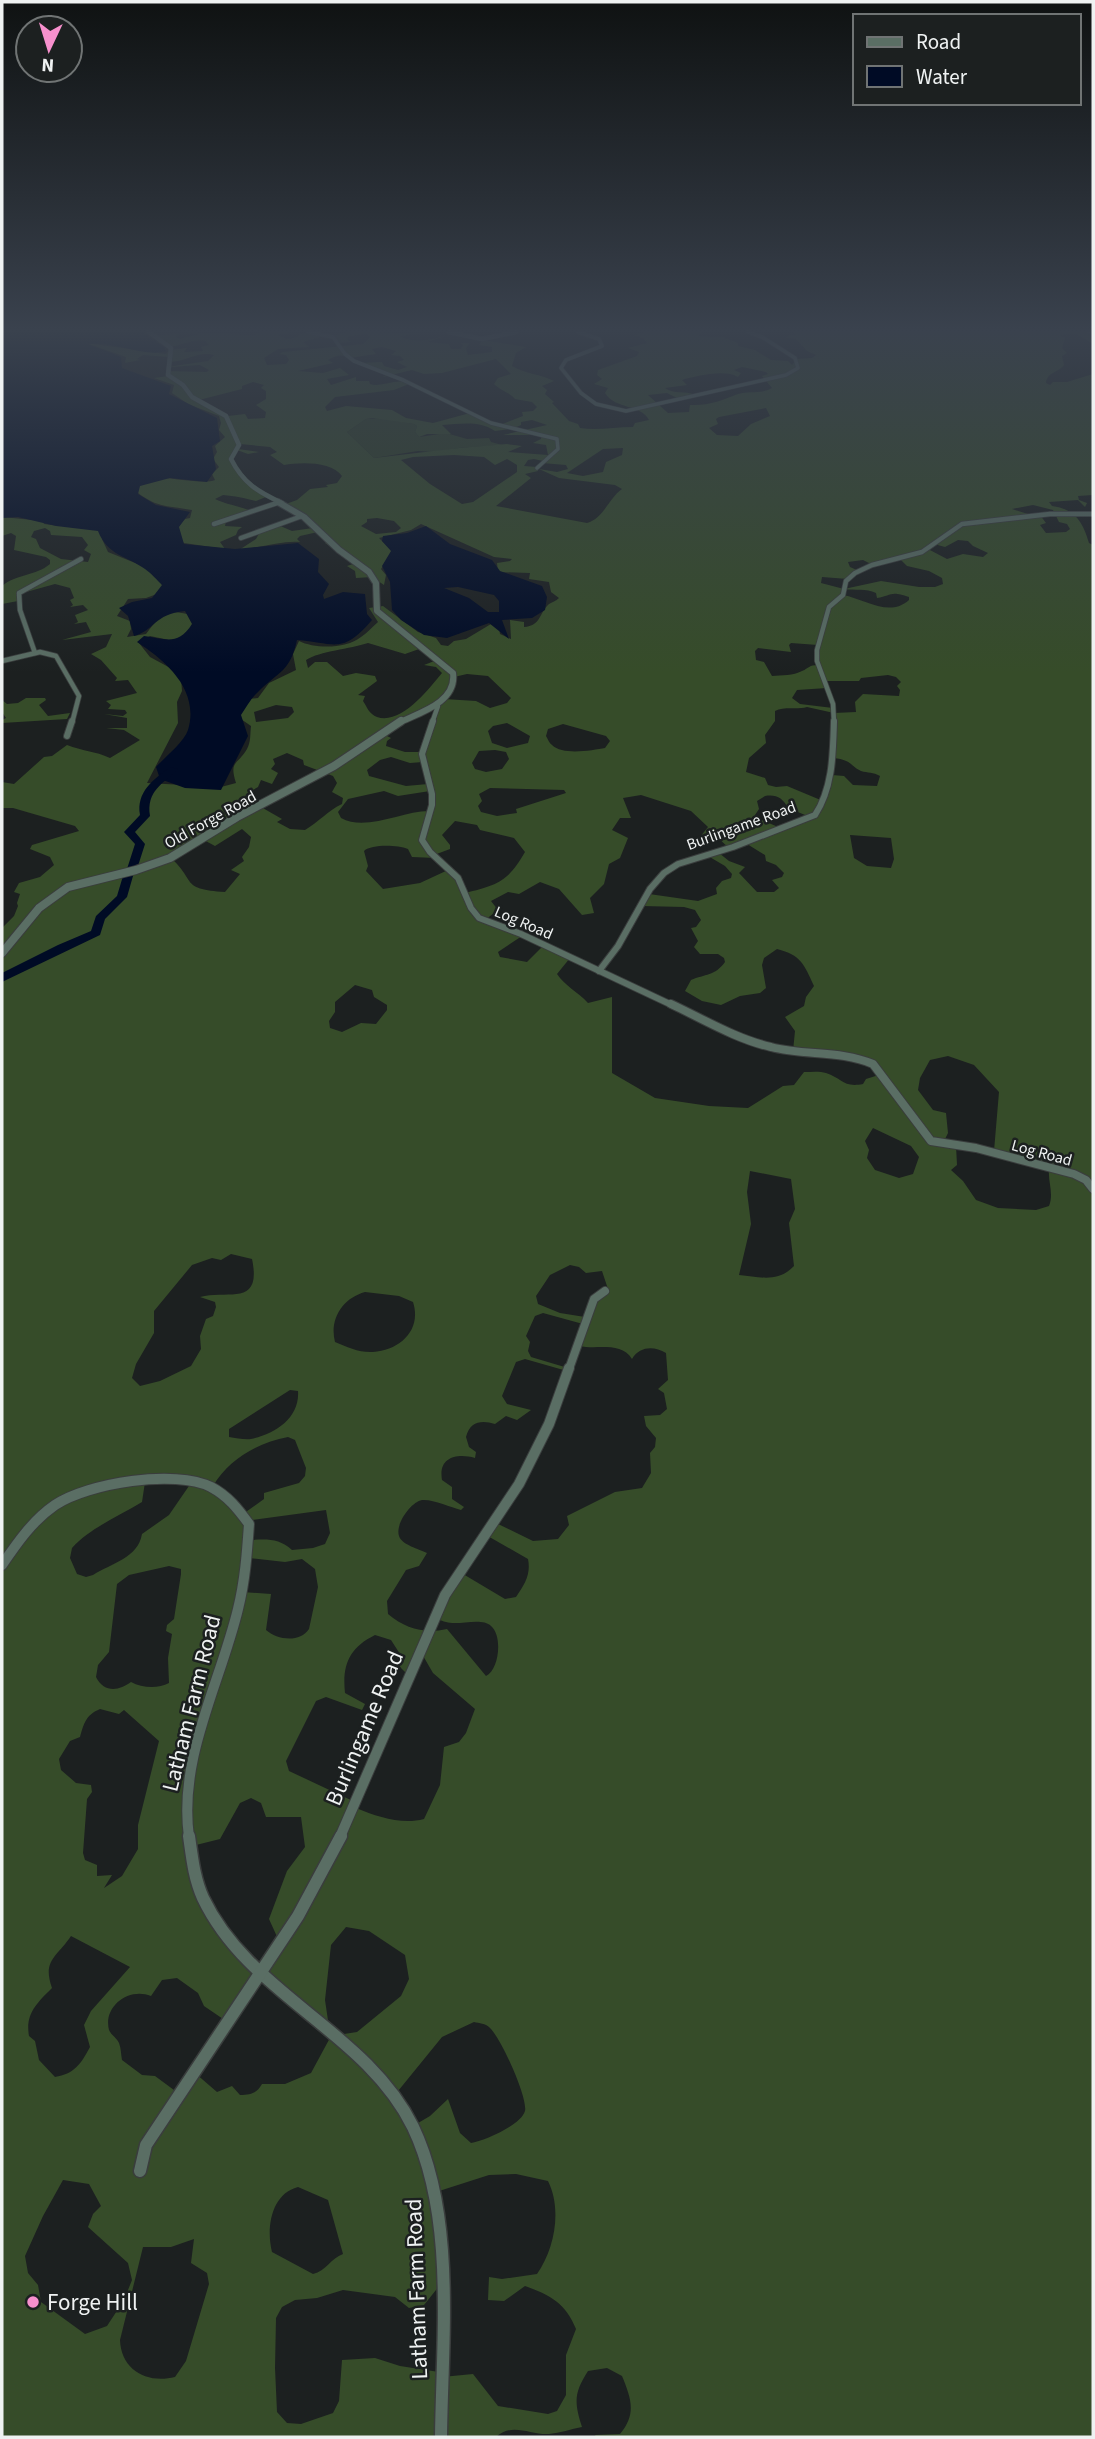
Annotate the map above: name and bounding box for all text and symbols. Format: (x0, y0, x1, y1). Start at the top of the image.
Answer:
north arrow (14, 14, 84, 84)
legend (853, 14, 1081, 105)
text: Road (916, 27, 961, 57)
text: N (41, 51, 55, 78)
text: Water (916, 62, 968, 92)
street label: Old Forge Road (161, 786, 260, 854)
street label: Burlingame Road (684, 796, 799, 856)
street label: Log Road (491, 901, 556, 945)
street label: Log Road (1009, 1134, 1074, 1172)
street label: Latham Farm Road (154, 1611, 229, 1795)
street label: Burlingame Road (317, 1646, 412, 1811)
street label: Latham Farm Road (397, 2198, 436, 2380)
place label: Forge Hill (47, 2286, 138, 2319)
marker: Forge Hill (25, 2294, 41, 2310)

